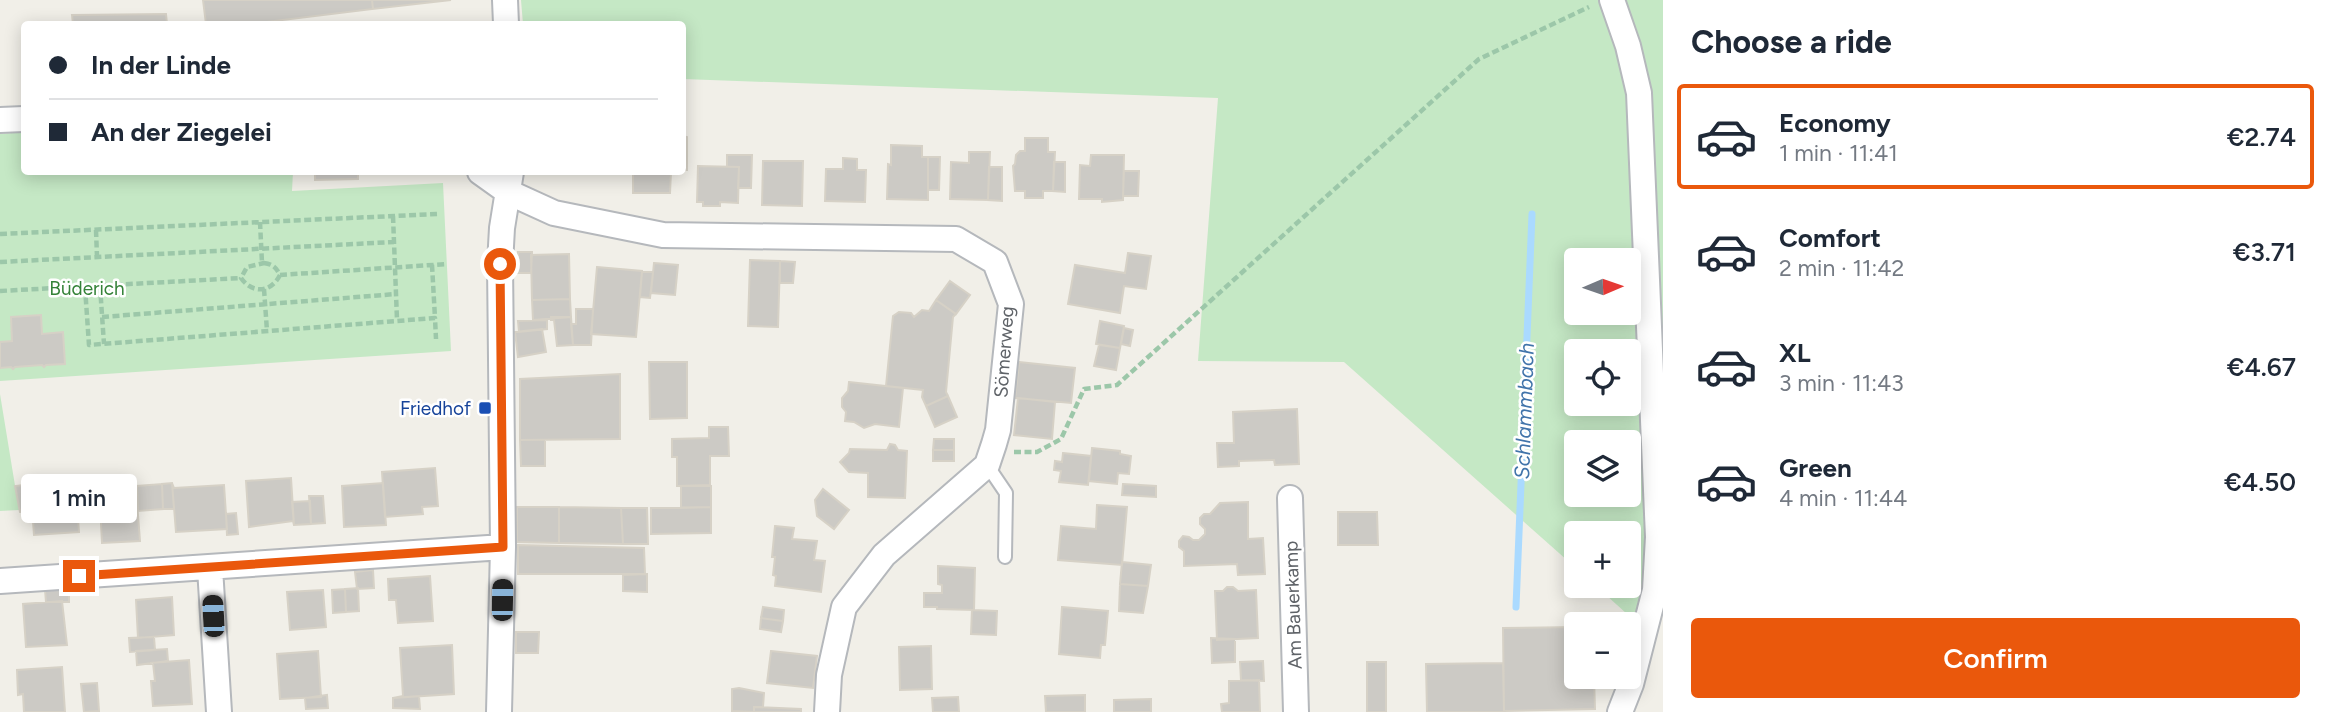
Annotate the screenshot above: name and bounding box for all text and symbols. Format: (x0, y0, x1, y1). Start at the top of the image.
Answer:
text: Choose a ride (1691, 23, 1892, 61)
text: In der Linde (91, 49, 231, 81)
icon: car (1695, 105, 1758, 168)
text: Economy (1779, 107, 1891, 139)
text: An der Ziegelei (91, 116, 272, 148)
text: €2.74 (2227, 121, 2296, 153)
text: 1 min · 11:41 (1779, 139, 1898, 167)
icon: car (1695, 220, 1758, 283)
text: Comfort (1779, 222, 1881, 254)
text: €3.71 (2233, 236, 2296, 268)
route start (484, 248, 516, 280)
north arrow (1564, 248, 1642, 326)
map controls (1564, 248, 1641, 689)
text: 2 min · 11:42 (1779, 254, 1904, 282)
park label: Büderich (49, 277, 125, 300)
street label: Sömerweg (989, 305, 1019, 399)
icon: car (1695, 335, 1758, 398)
text: XL (1779, 337, 1811, 369)
button: locate (1564, 339, 1641, 416)
water label: Schlammbach (1509, 342, 1539, 480)
text: €4.67 (2227, 351, 2296, 383)
text: 3 min · 11:43 (1779, 369, 1904, 397)
place label: Friedhof (400, 397, 471, 420)
marker: Friedhof (477, 400, 493, 416)
button: layers (1564, 430, 1641, 507)
icon: car (1695, 450, 1758, 513)
text: Green (1779, 452, 1852, 484)
text: €4.50 (2224, 466, 2296, 498)
callout: 1 min (21, 475, 137, 524)
text: 1 min (52, 484, 106, 512)
text: 4 min · 11:44 (1779, 484, 1907, 512)
button: + (1564, 521, 1641, 598)
street label: Am Bauerkamp (1279, 540, 1307, 670)
route end (63, 560, 95, 592)
car (492, 579, 513, 621)
car (202, 594, 225, 638)
button: − (1564, 612, 1641, 689)
button: Confirm (1691, 618, 2300, 698)

